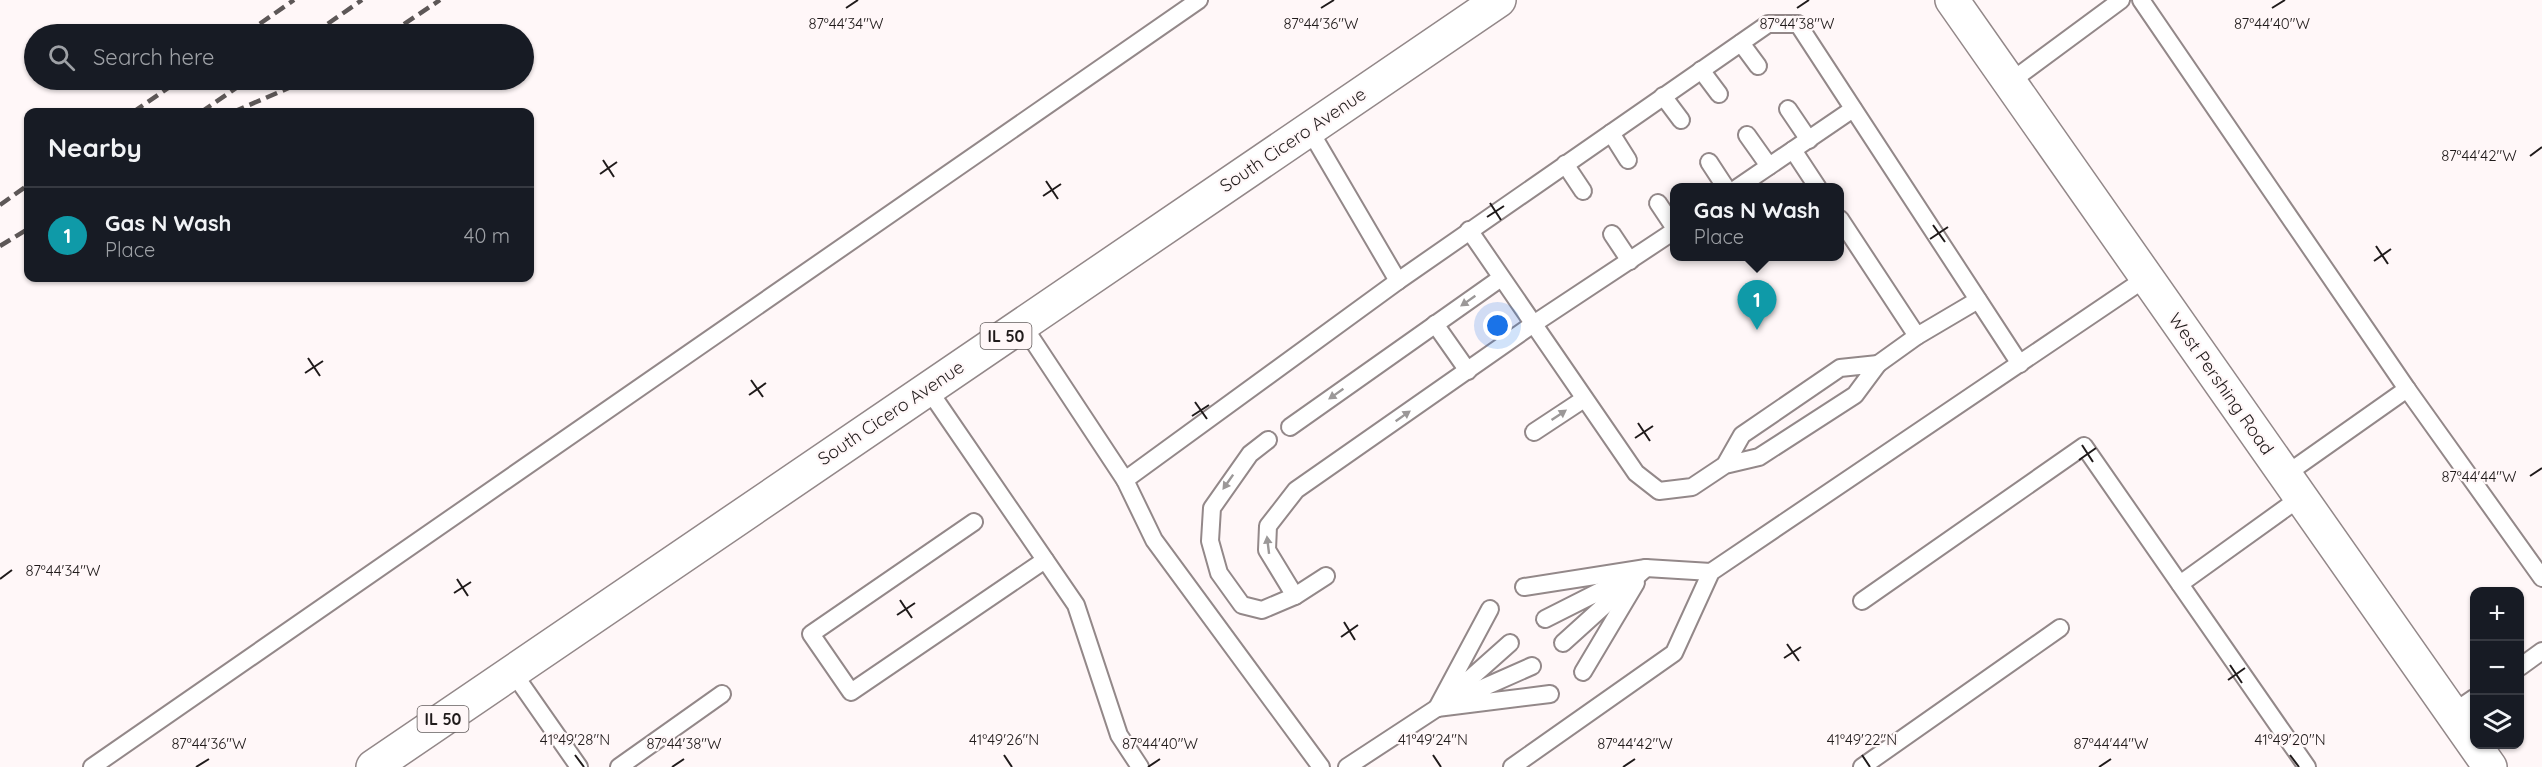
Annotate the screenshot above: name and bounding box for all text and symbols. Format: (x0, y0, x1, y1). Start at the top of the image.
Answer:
text: 87°44'34"W (808, 14, 884, 33)
text: 87°44'36"W (1283, 14, 1359, 33)
text: 87°44'38"W (1759, 14, 1835, 33)
text: 87°44'40"W (2234, 14, 2311, 33)
search box (24, 24, 534, 90)
icon: search (45, 41, 78, 74)
text: Search here (93, 43, 214, 71)
street label: South Cicero Avenue (1215, 82, 1370, 197)
text: Nearby (48, 131, 142, 164)
text: 87°44'42"W (2441, 146, 2517, 165)
popup (1670, 183, 1844, 261)
text: Gas N Wash (1694, 196, 1820, 224)
text: Gas N Wash (105, 209, 231, 237)
text: 1 (64, 223, 71, 248)
text: 40 m (464, 223, 510, 248)
text: Place (1694, 224, 1744, 249)
text: Place (105, 237, 155, 262)
pin: 1 (1738, 280, 1776, 330)
one-way arrow (1461, 295, 1477, 307)
street label: West Pershing Road (2164, 308, 2279, 459)
your location (1483, 311, 1512, 340)
road number: IL 50 (980, 323, 1032, 349)
street label: South Cicero Avenue (813, 355, 968, 470)
one-way arrow (1328, 388, 1344, 400)
one-way arrow (1394, 410, 1410, 422)
one-way arrow (1551, 410, 1567, 421)
text: 87°44'44"W (2441, 467, 2517, 486)
one-way arrow (1222, 474, 1234, 490)
one-way arrow (1264, 535, 1273, 554)
text: 87°44'34"W (25, 561, 101, 580)
map controls (2470, 587, 2524, 749)
button: + (2470, 587, 2524, 641)
button: − (2470, 641, 2524, 695)
button: layers (2470, 695, 2524, 749)
road number: IL 50 (418, 706, 468, 732)
text: 41°49'28"N (540, 730, 610, 749)
text: 41°49'26"N (969, 730, 1039, 749)
text: 41°49'24"N (1398, 730, 1468, 749)
text: 41°49'22"N (1827, 730, 1897, 749)
text: 41°49'20"N (2254, 730, 2326, 749)
text: 87°44'36"W (171, 734, 247, 753)
text: 87°44'38"W (646, 734, 722, 753)
text: 87°44'40"W (1122, 734, 1199, 753)
text: 87°44'42"W (1597, 734, 1673, 753)
text: 87°44'44"W (2073, 734, 2149, 753)

